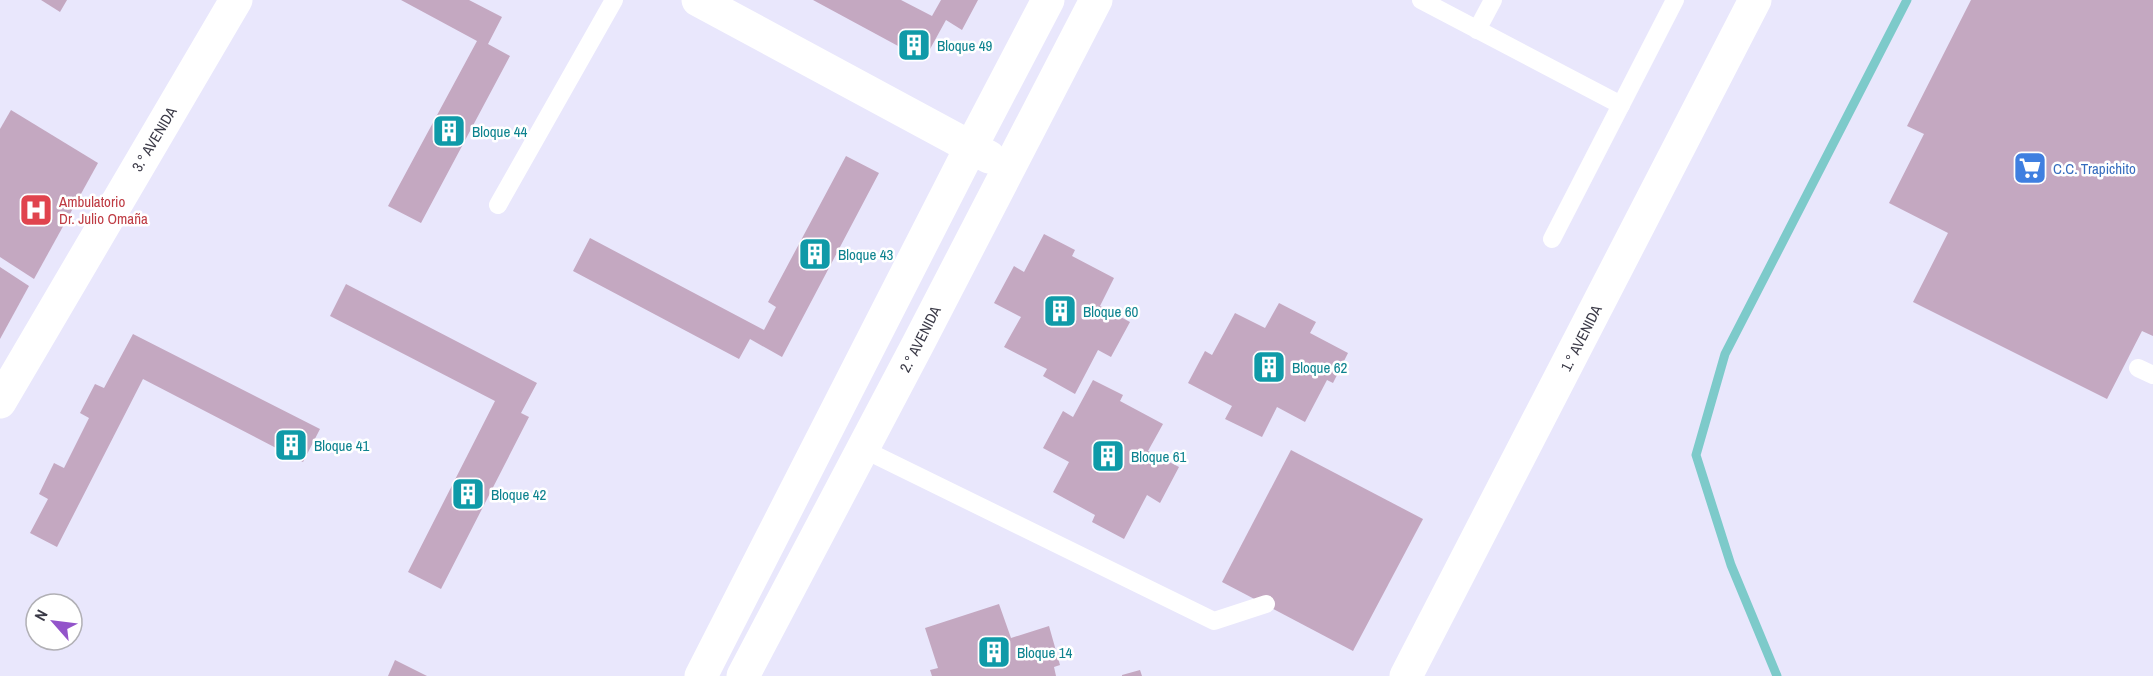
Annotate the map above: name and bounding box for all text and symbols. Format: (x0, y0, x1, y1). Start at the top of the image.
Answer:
building icon: Bloque 49 (896, 27, 932, 63)
place label: Bloque 49 (937, 35, 993, 56)
street label: 3.° AVENIDA (126, 102, 182, 175)
building icon: Bloque 44 (431, 113, 467, 149)
place label: Bloque 44 (472, 121, 528, 142)
supermarket icon: C.C. Trapichito (2012, 150, 2048, 186)
place label: C.C. Trapichito (2053, 158, 2136, 179)
place label: Ambulatorio Dr. Julio Omaña (58, 191, 148, 229)
hospital icon: Ambulatorio Dr. Julio Omaña (18, 192, 54, 228)
building icon: Bloque 43 (797, 236, 833, 272)
place label: Bloque 43 (838, 244, 894, 265)
building icon: Bloque 60 (1042, 293, 1078, 329)
street label: 1.° AVENIDA (1555, 300, 1607, 375)
street label: 2.° AVENIDA (894, 301, 946, 376)
place label: Bloque 60 (1083, 301, 1139, 322)
building icon: Bloque 62 (1251, 349, 1287, 385)
place label: Bloque 62 (1292, 357, 1348, 378)
building icon: Bloque 41 (273, 427, 309, 463)
place label: Bloque 41 (314, 435, 370, 456)
building icon: Bloque 61 (1090, 438, 1126, 474)
place label: Bloque 61 (1131, 446, 1187, 467)
building icon: Bloque 42 (450, 476, 486, 512)
place label: Bloque 42 (491, 484, 547, 505)
north arrow (24, 592, 84, 652)
text: N (29, 606, 53, 624)
building icon: Bloque 14 (976, 634, 1012, 670)
place label: Bloque 14 (1017, 642, 1073, 663)

